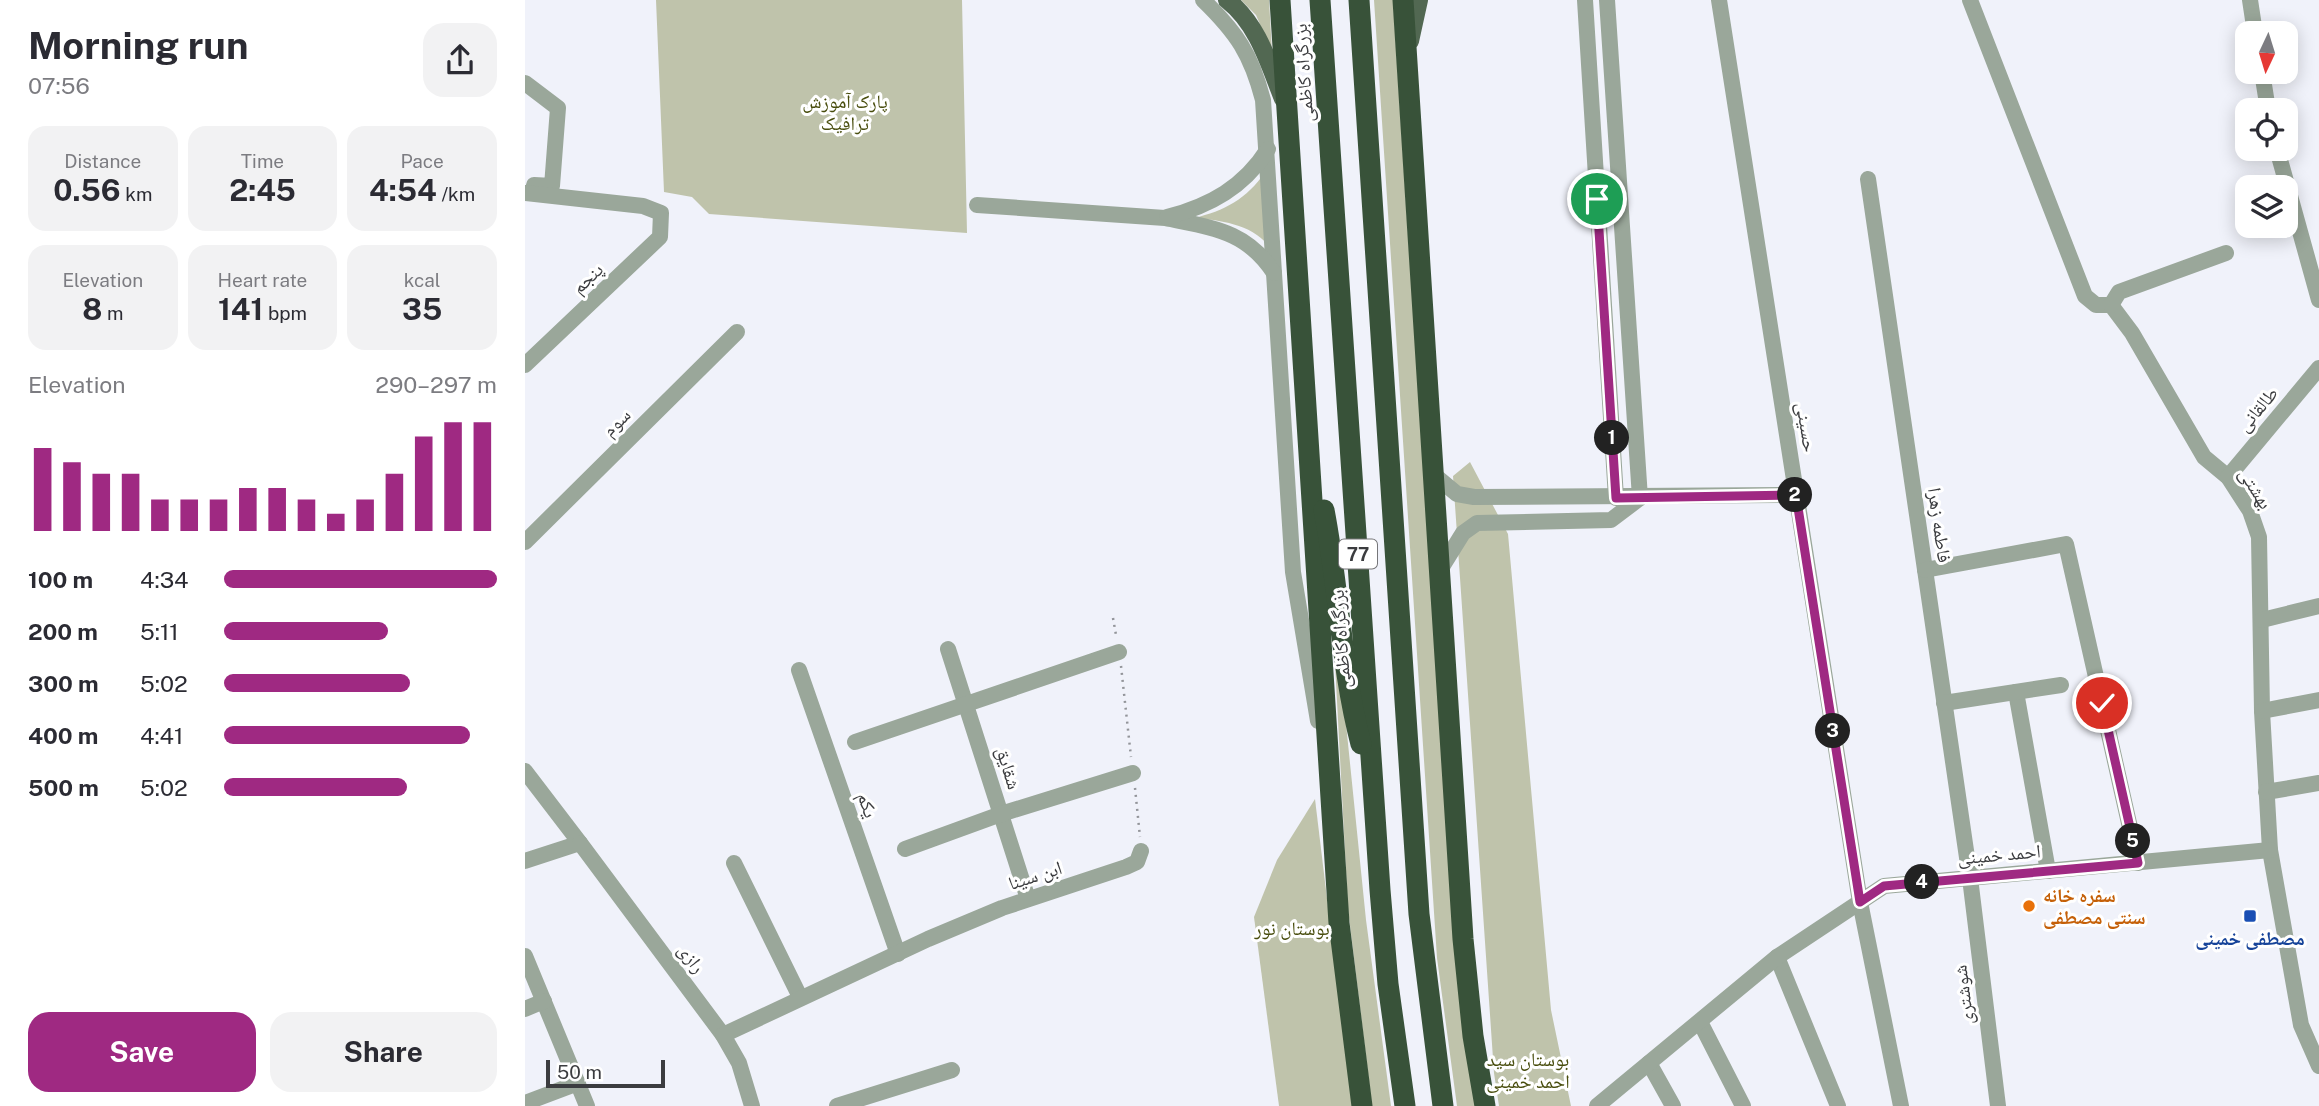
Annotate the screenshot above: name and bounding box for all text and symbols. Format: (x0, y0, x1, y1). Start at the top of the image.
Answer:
north arrow (2235, 21, 2298, 84)
map controls (2235, 21, 2298, 238)
text: Morning run (28, 23, 249, 68)
button: share (423, 23, 497, 97)
street label: بزرگراه کاظمی (1289, 23, 1318, 123)
text: 07:56 (28, 72, 90, 99)
park label: پارک آموزش ترافیک (802, 90, 888, 135)
button: locate (2235, 98, 2298, 161)
text: Distance (64, 150, 141, 172)
text: Time (241, 150, 284, 172)
text: Pace (400, 150, 444, 172)
pin (1567, 169, 1627, 229)
text: 0.56 (53, 172, 121, 208)
text: 2:45 (229, 172, 296, 208)
text: 4:54 (369, 172, 437, 208)
button: layers (2235, 175, 2298, 238)
icon: arrive (1578, 180, 1616, 218)
text: km (121, 183, 152, 205)
text: /km (437, 183, 475, 205)
street label: پنجم (567, 258, 609, 299)
text: Elevation (63, 269, 143, 291)
text: Heart rate (218, 269, 307, 291)
text: kcal (404, 269, 441, 291)
text: 8 (82, 291, 102, 327)
text: 141 (218, 291, 263, 327)
text: 35 (402, 291, 442, 327)
text: m (102, 302, 123, 324)
text: bpm (263, 302, 307, 324)
text: Elevation (28, 371, 126, 398)
text: 290–297 m (375, 371, 497, 398)
street label: طالقانی (2232, 382, 2283, 437)
street label: حسینی (1791, 401, 1822, 454)
street label: سوم (597, 403, 637, 443)
pin: 1 (1595, 420, 1629, 456)
text: 1 (1607, 426, 1616, 448)
street label: بهشتی (2234, 463, 2277, 513)
pin: 2 (1777, 477, 1813, 512)
text: 2 (1788, 483, 1801, 505)
street label: فاطمه زهرا (1923, 486, 1956, 564)
road number: 77 (1339, 540, 1377, 568)
text: 100 m (28, 566, 93, 593)
text: 4:34 (140, 566, 189, 593)
street label: بزرگراه کاظمی (1326, 589, 1355, 689)
text: 200 m (28, 618, 98, 645)
text: 5:11 (140, 618, 179, 645)
text: 300 m (28, 670, 99, 697)
text: 5:02 (140, 670, 188, 697)
pin (2072, 673, 2132, 733)
icon: check (2083, 684, 2121, 722)
pin: 3 (1815, 714, 1851, 748)
text: 3 (1826, 719, 1839, 741)
text: 400 m (28, 722, 98, 749)
text: 4:41 (140, 722, 183, 749)
street label: شقایق (991, 744, 1026, 792)
text: 500 m (28, 774, 99, 801)
text: 5:02 (140, 774, 188, 801)
street label: یکم (852, 789, 883, 821)
pin: 5 (2115, 824, 2151, 858)
text: 5 (2126, 829, 2139, 851)
street label: احمد خمینی (1956, 839, 2042, 870)
street label: ابن سینا (1005, 856, 1065, 895)
pin: 4 (1905, 864, 1939, 900)
text: 4 (1915, 870, 1928, 892)
place label: سفره خانه سنتی مصطفی (2043, 884, 2146, 929)
marker: سفره خانه سنتی مصطفی (2021, 898, 2037, 914)
marker: مصطفی خمینی (2242, 908, 2258, 924)
park label: بوستان نور (1253, 917, 1330, 940)
place label: مصطفی خمینی (2195, 927, 2305, 950)
street label: رازی (673, 939, 710, 978)
street label: شوشتری (1948, 964, 1979, 1026)
button: Save (28, 1012, 256, 1092)
button: Share (270, 1012, 497, 1092)
park label: بوستان سید احمد خمینی (1486, 1048, 1570, 1093)
scale bar (546, 1057, 665, 1089)
text: 50 m (557, 1061, 602, 1083)

